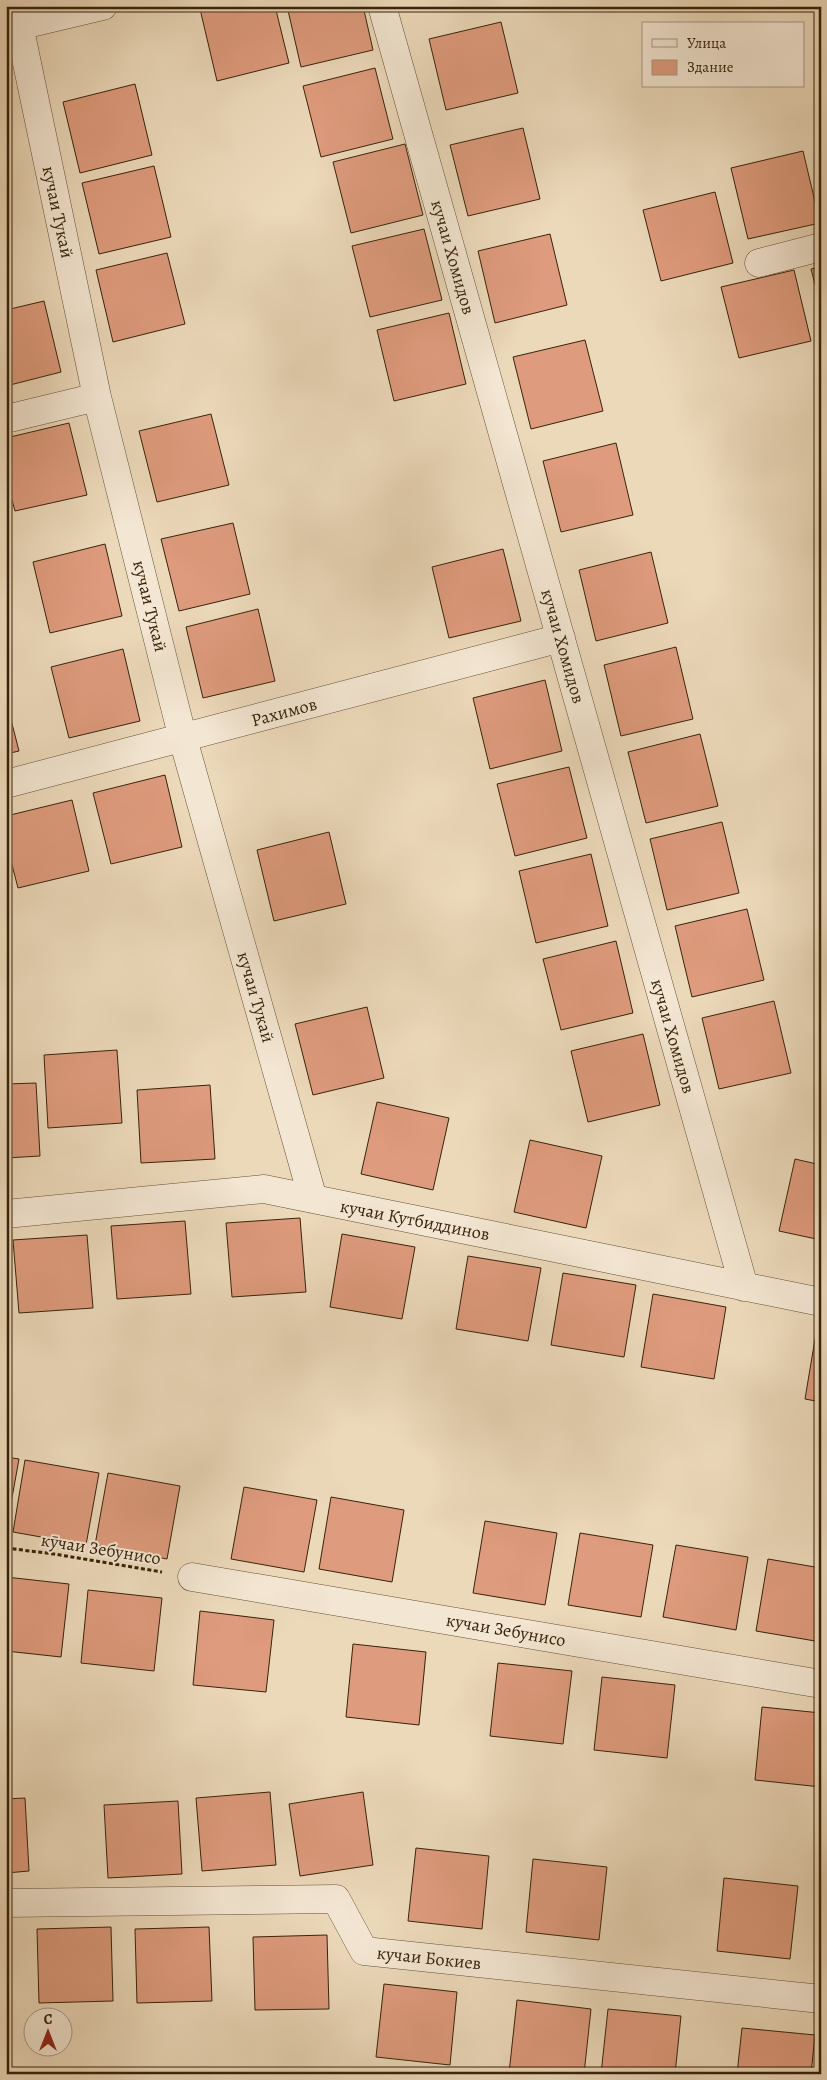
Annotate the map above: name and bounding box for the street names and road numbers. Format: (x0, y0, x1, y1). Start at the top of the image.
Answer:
street label: кучаи Тукай (37, 164, 79, 260)
street label: кучаи Хомидов (425, 197, 481, 317)
street label: кучаи Тукай (127, 558, 173, 654)
street label: кучаи Хомидов (535, 586, 591, 706)
street label: Рахимов (249, 692, 319, 732)
street label: кучаи Тукай (232, 949, 280, 1045)
street label: кучаи Хомидов (645, 976, 701, 1096)
street label: кучаи Кутбиддинов (338, 1194, 492, 1246)
street label: кӯчаи Зебунисо (39, 1528, 163, 1570)
street label: кучаи Зебунисо (444, 1608, 568, 1652)
street label: кучаи Бокиев (376, 1941, 482, 1975)

